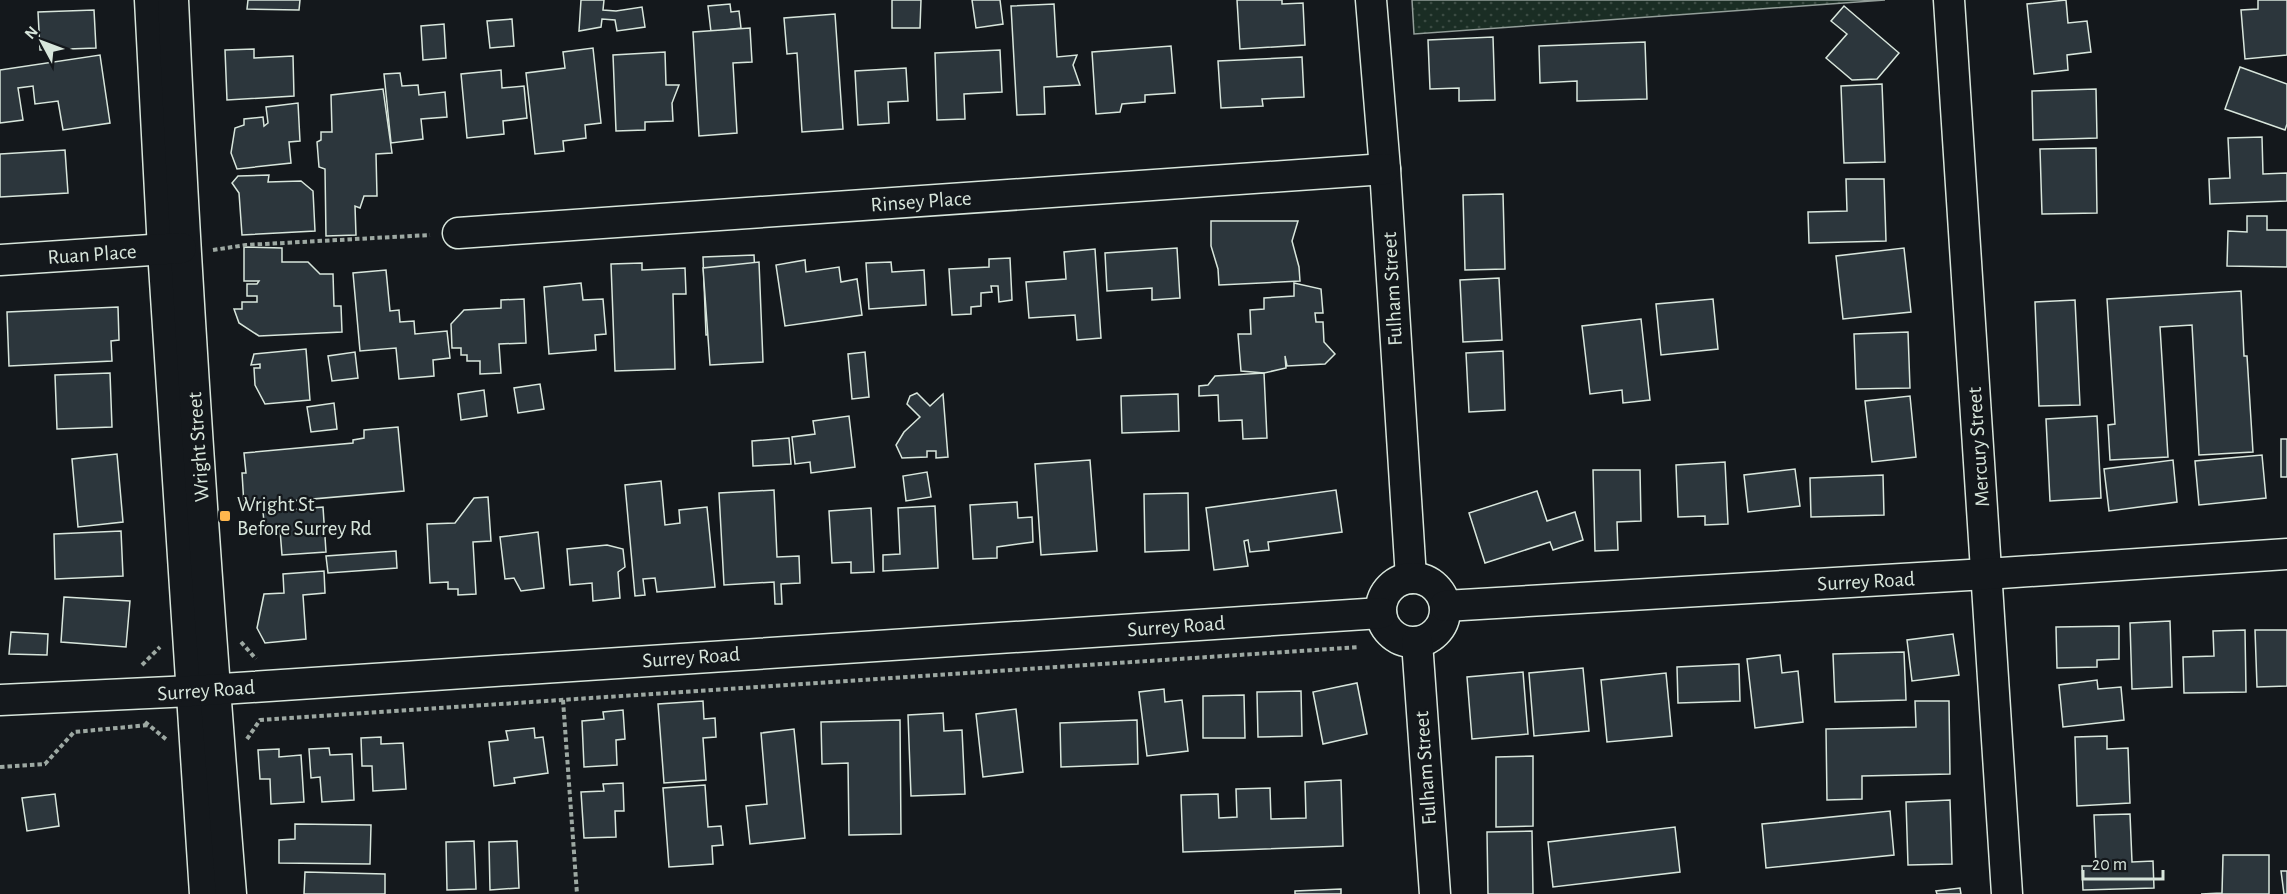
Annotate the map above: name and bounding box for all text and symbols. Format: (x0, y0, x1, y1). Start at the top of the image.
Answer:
north arrow (12, 12, 72, 72)
text: N (22, 23, 41, 42)
street label: Rinsey Place (870, 188, 972, 215)
street label: Fulham Street (1379, 231, 1406, 347)
street label: Ruan Place (47, 241, 137, 268)
street label: Mercury Street (1964, 386, 1993, 508)
street label: Wright Street (184, 391, 213, 503)
place label: Wright St Before Surrey Rd (237, 494, 372, 539)
marker: Wright St Before Surrey Rd (218, 509, 232, 523)
street label: Surrey Road (1817, 568, 1916, 595)
street label: Surrey Road (1126, 613, 1226, 640)
street label: Surrey Road (641, 644, 741, 671)
street label: Surrey Road (156, 677, 256, 704)
street label: Fulham Street (1411, 710, 1440, 826)
scale bar (2083, 843, 2162, 881)
text: 20 m (2092, 856, 2127, 874)

